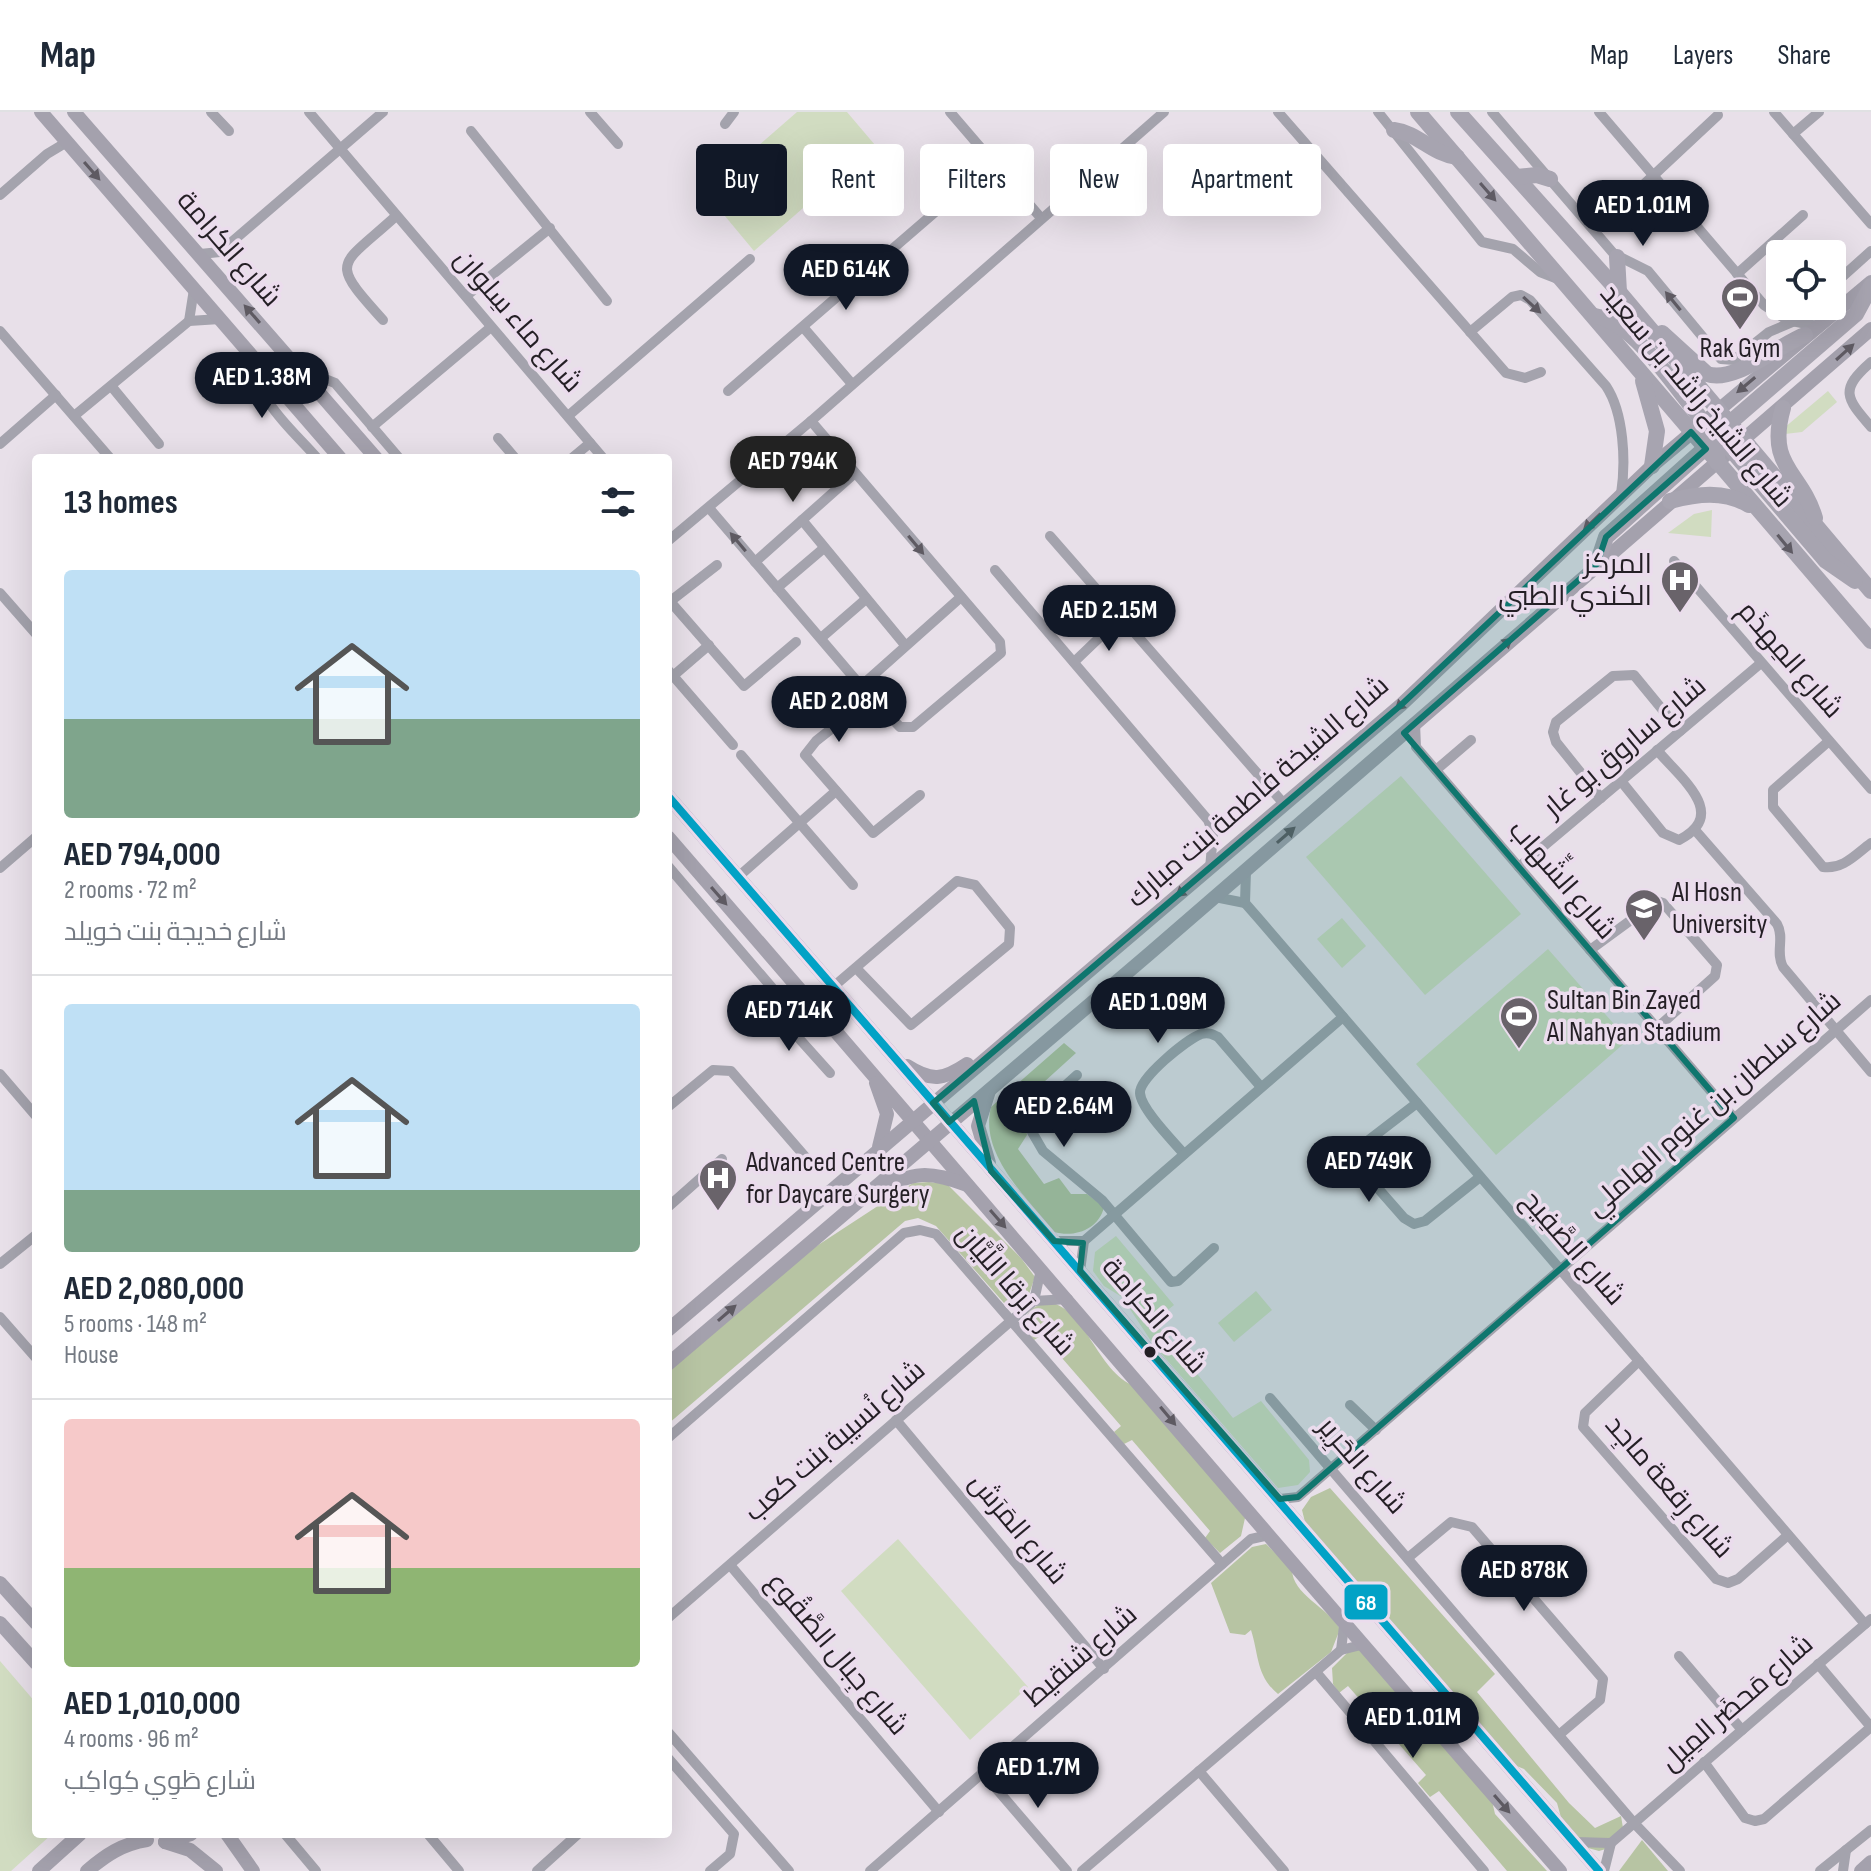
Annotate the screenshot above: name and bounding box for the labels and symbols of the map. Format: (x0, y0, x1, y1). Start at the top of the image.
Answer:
one-way arrow (83, 161, 101, 181)
pin: AED 1.01M (1551, 180, 1735, 248)
one-way arrow (1478, 182, 1496, 202)
street label: شارع الكرامة (169, 184, 288, 314)
street label: شارع ماء سِلوان (446, 243, 589, 400)
pin: AED 614K (763, 244, 929, 312)
sports icon: Rak Gym (1719, 276, 1761, 331)
street label: شارع الشيخ راشد بن سعيد (1592, 278, 1799, 515)
one-way arrow (1665, 291, 1682, 311)
one-way arrow (1522, 296, 1542, 314)
one-way arrow (244, 305, 261, 325)
place label: Rak Gym (1700, 332, 1780, 365)
one-way arrow (1835, 344, 1854, 362)
pin: AED 1.38M (170, 352, 354, 420)
one-way arrow (1736, 376, 1756, 393)
pin: AED 794K (710, 436, 876, 504)
one-way arrow (1582, 513, 1601, 531)
one-way arrow (730, 532, 747, 552)
one-way arrow (907, 534, 924, 554)
one-way arrow (1776, 534, 1793, 554)
place label: المركز الكندي الطبي (1498, 548, 1652, 617)
hospital icon: المركز الكندي الطبي (1659, 559, 1701, 614)
pin: AED 2.15M (1017, 585, 1201, 653)
street label: شارع المِهذَم (1729, 595, 1850, 726)
one-way arrow (1493, 638, 1513, 655)
street label: شارع الشيخة فاطمة بنت مبارك (1120, 669, 1396, 915)
street label: شارع ساروق بو غار (1536, 670, 1713, 827)
pin: AED 2.08M (747, 676, 931, 744)
one-way arrow (1394, 692, 1413, 710)
street label: شارع الشِّهاب (1501, 809, 1628, 947)
one-way arrow (1275, 827, 1295, 844)
place label: Al Hosn University (1671, 876, 1767, 941)
one-way arrow (1176, 880, 1195, 898)
one-way arrow (710, 885, 727, 905)
school or university icon: Al Hosn University (1623, 887, 1665, 942)
pin: AED 1.09M (1066, 977, 1250, 1045)
place label: Sultan Bin Zayed Al Nahyan Stadium (1546, 984, 1721, 1049)
street label: شارع سلطان بن غنوم الهاملي (1580, 984, 1851, 1227)
pin: AED 714K (706, 985, 872, 1053)
sports icon: Sultan Bin Zayed Al Nahyan Stadium (1498, 995, 1540, 1050)
pin: AED 2.64M (972, 1081, 1156, 1149)
pin: AED 749K (1286, 1136, 1452, 1204)
place label: Advanced Centre for Daycare Surgery (745, 1146, 930, 1211)
hospital icon: Advanced Centre for Daycare Surgery (697, 1157, 739, 1212)
street label: شارع الصَّفِيح (1513, 1184, 1632, 1313)
one-way arrow (989, 1209, 1006, 1229)
street label: شارع بَرقا اللَّيَّان (948, 1216, 1083, 1363)
street label: شارع الكرامة (1094, 1251, 1213, 1381)
one-way arrow (717, 1304, 736, 1322)
unlabelled marker (1142, 1344, 1158, 1360)
street label: شارع نُسيبة بنت كعب (738, 1354, 933, 1529)
one-way arrow (1159, 1406, 1176, 1426)
street label: شارع الحَرِير (1308, 1409, 1413, 1523)
street label: شارع رِقعة ماجِد (1596, 1409, 1740, 1567)
street label: شارع المَرَش (961, 1467, 1074, 1592)
pin: AED 878K (1441, 1545, 1607, 1613)
street label: شارع جِبال الصَّقُوع (758, 1566, 915, 1743)
line badge: 68 (1343, 1583, 1389, 1621)
text: 68 (1356, 1590, 1376, 1617)
street label: شارع شنقيط (1018, 1598, 1145, 1715)
street label: شارع مَحضَر المِيل (1654, 1628, 1821, 1779)
pin: AED 1.01M (1321, 1692, 1505, 1760)
pin: AED 1.7M (955, 1742, 1121, 1810)
one-way arrow (1492, 1795, 1510, 1814)

